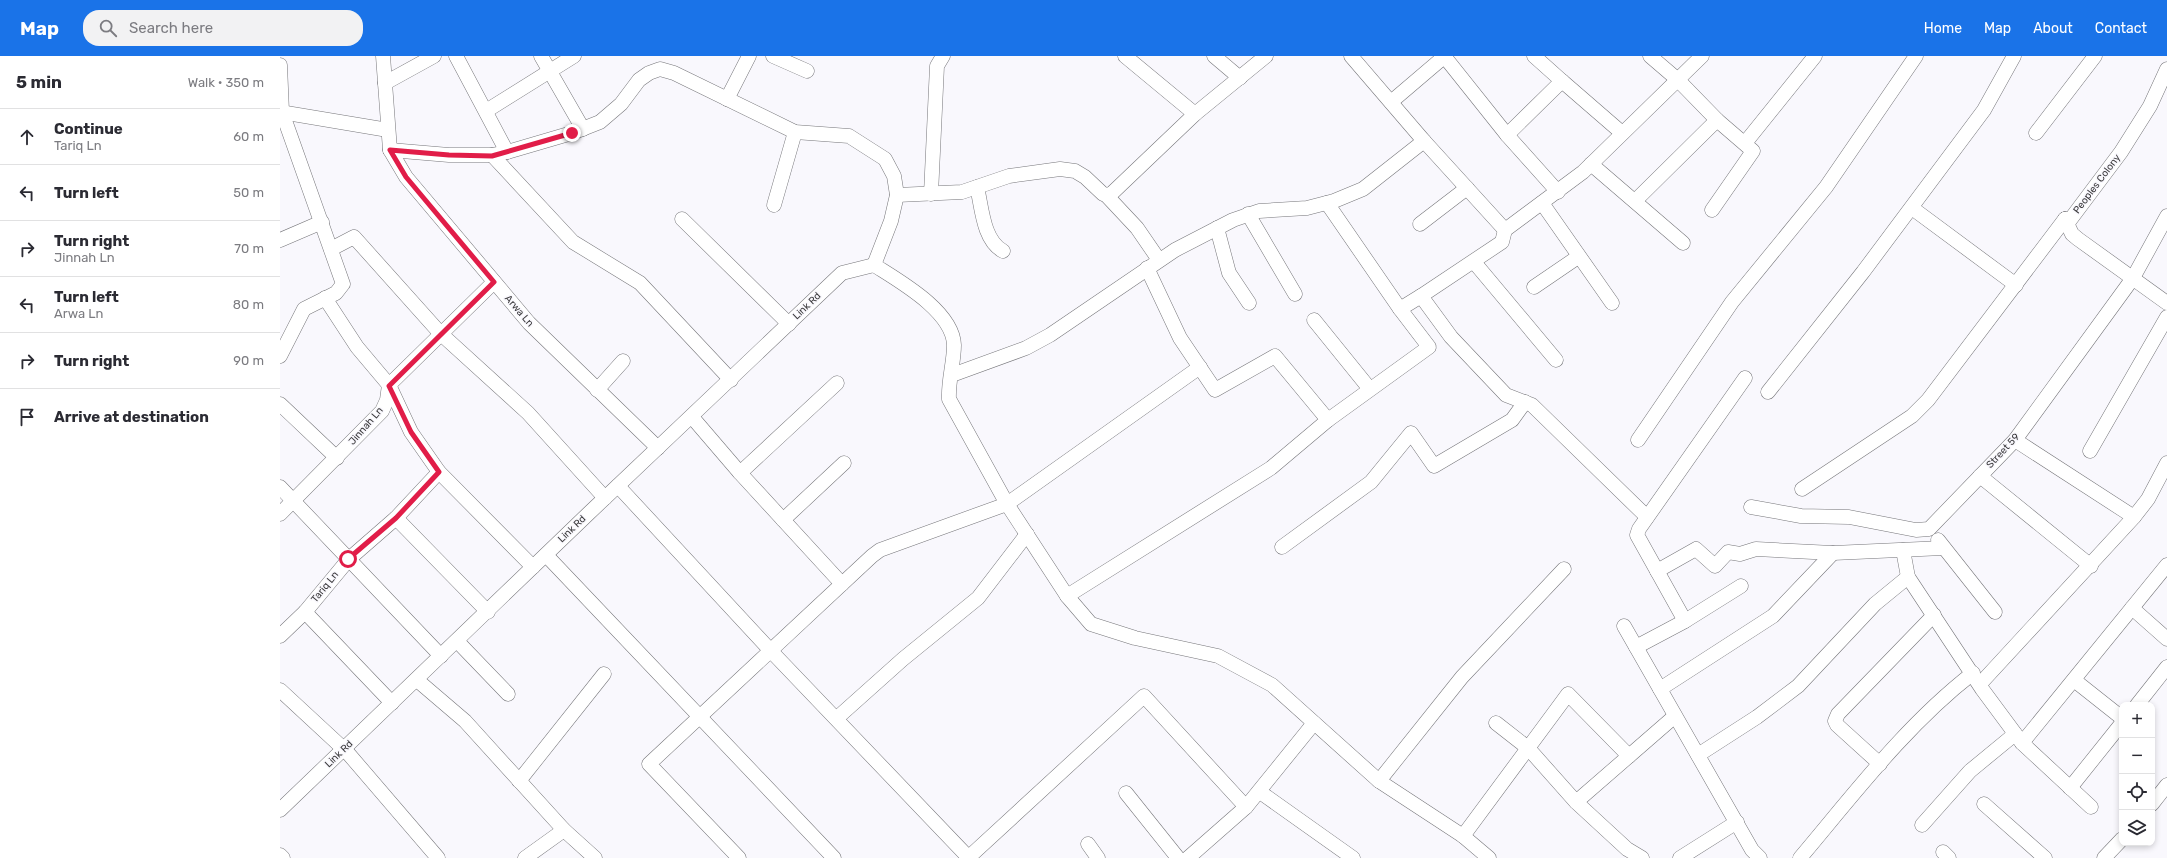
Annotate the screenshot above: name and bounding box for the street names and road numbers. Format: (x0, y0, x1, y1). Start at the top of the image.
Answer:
street label: Peoples Colony (2071, 152, 2124, 216)
street label: Link Rd (791, 290, 823, 322)
street label: Arwa Ln (502, 293, 536, 329)
street label: Jinnah Ln (346, 404, 386, 448)
street label: Street 59 (1984, 431, 2022, 471)
street label: Link Rd (556, 513, 588, 545)
street label: Tariq Ln (309, 569, 341, 605)
street label: Link Rd (323, 738, 355, 770)

